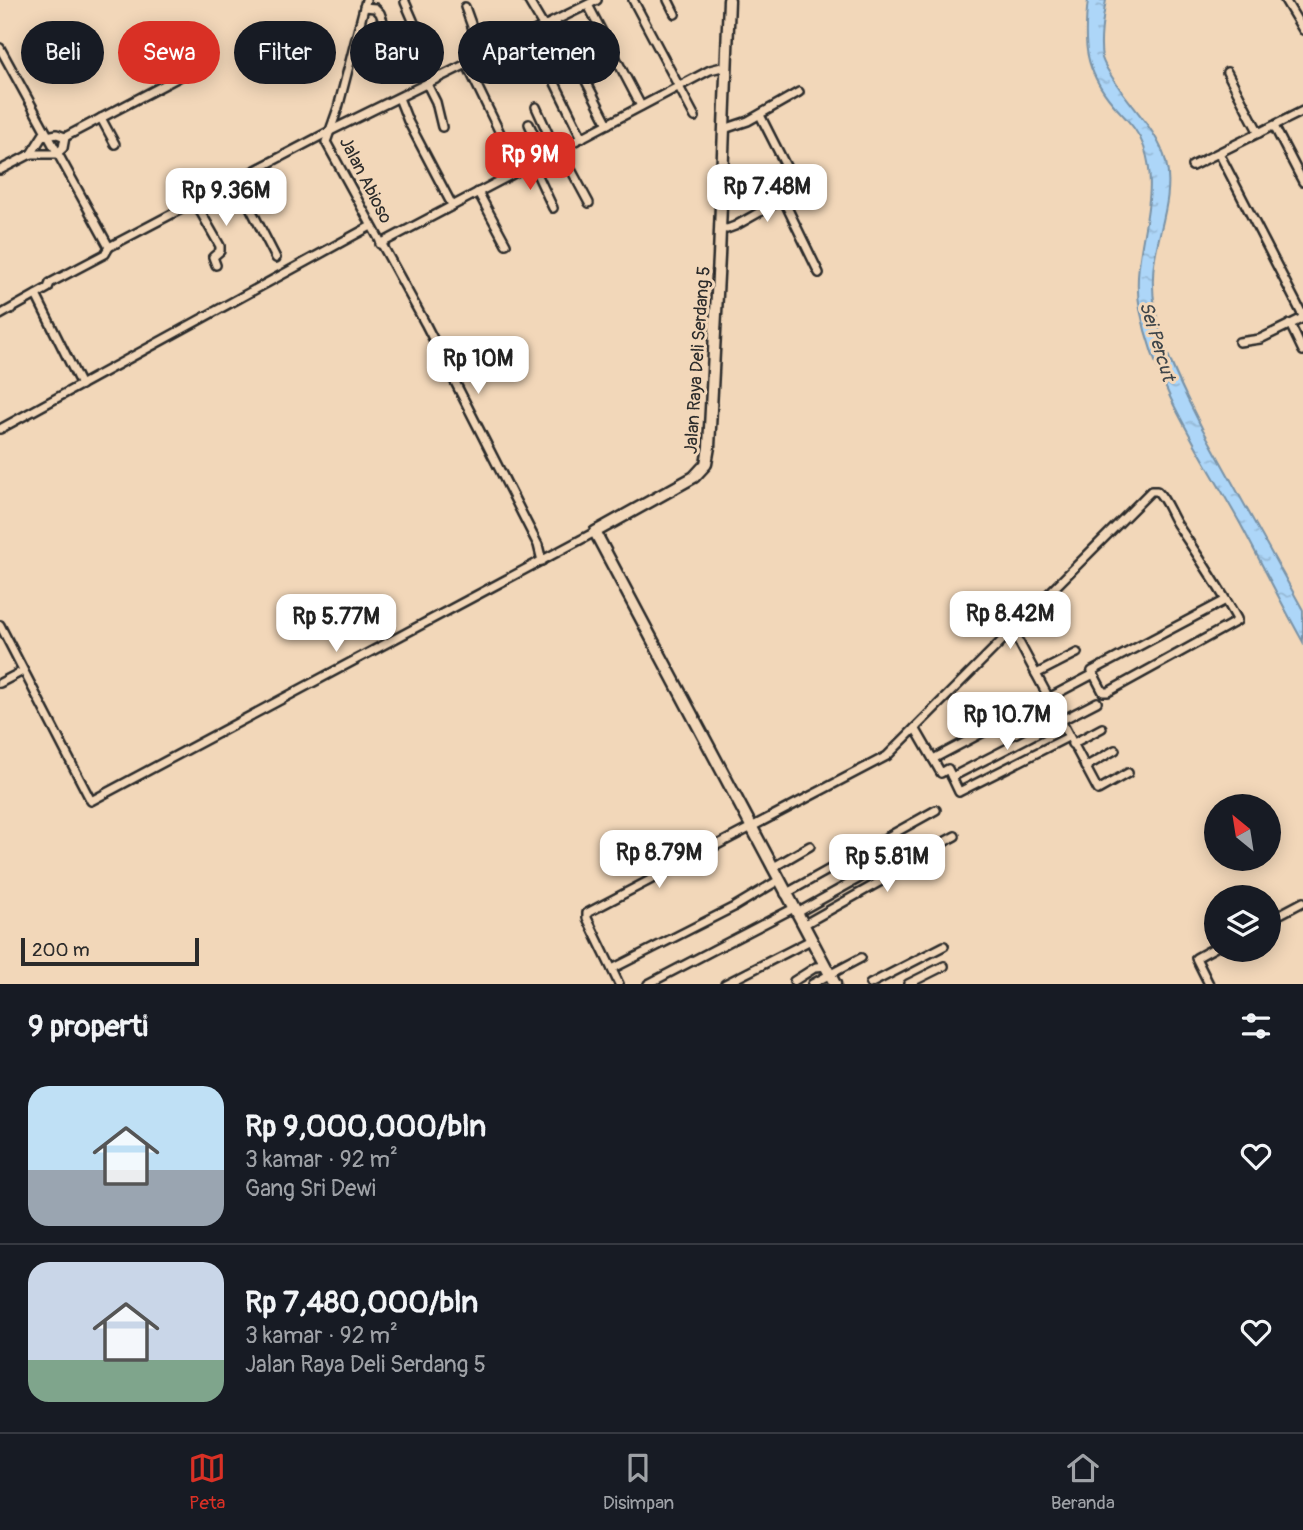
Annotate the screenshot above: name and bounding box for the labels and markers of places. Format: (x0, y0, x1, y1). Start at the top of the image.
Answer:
pin: Rp 9M (481, 132, 579, 192)
pin: Rp 7.48M (695, 164, 839, 224)
pin: Rp 9.36M (154, 168, 298, 228)
pin: Rp 10M (421, 336, 535, 396)
pin: Rp 8.42M (938, 592, 1082, 651)
pin: Rp 5.77M (264, 594, 408, 654)
pin: Rp 10.7M (935, 692, 1079, 752)
pin: Rp 8.79M (587, 830, 731, 890)
pin: Rp 5.81M (815, 834, 959, 894)

